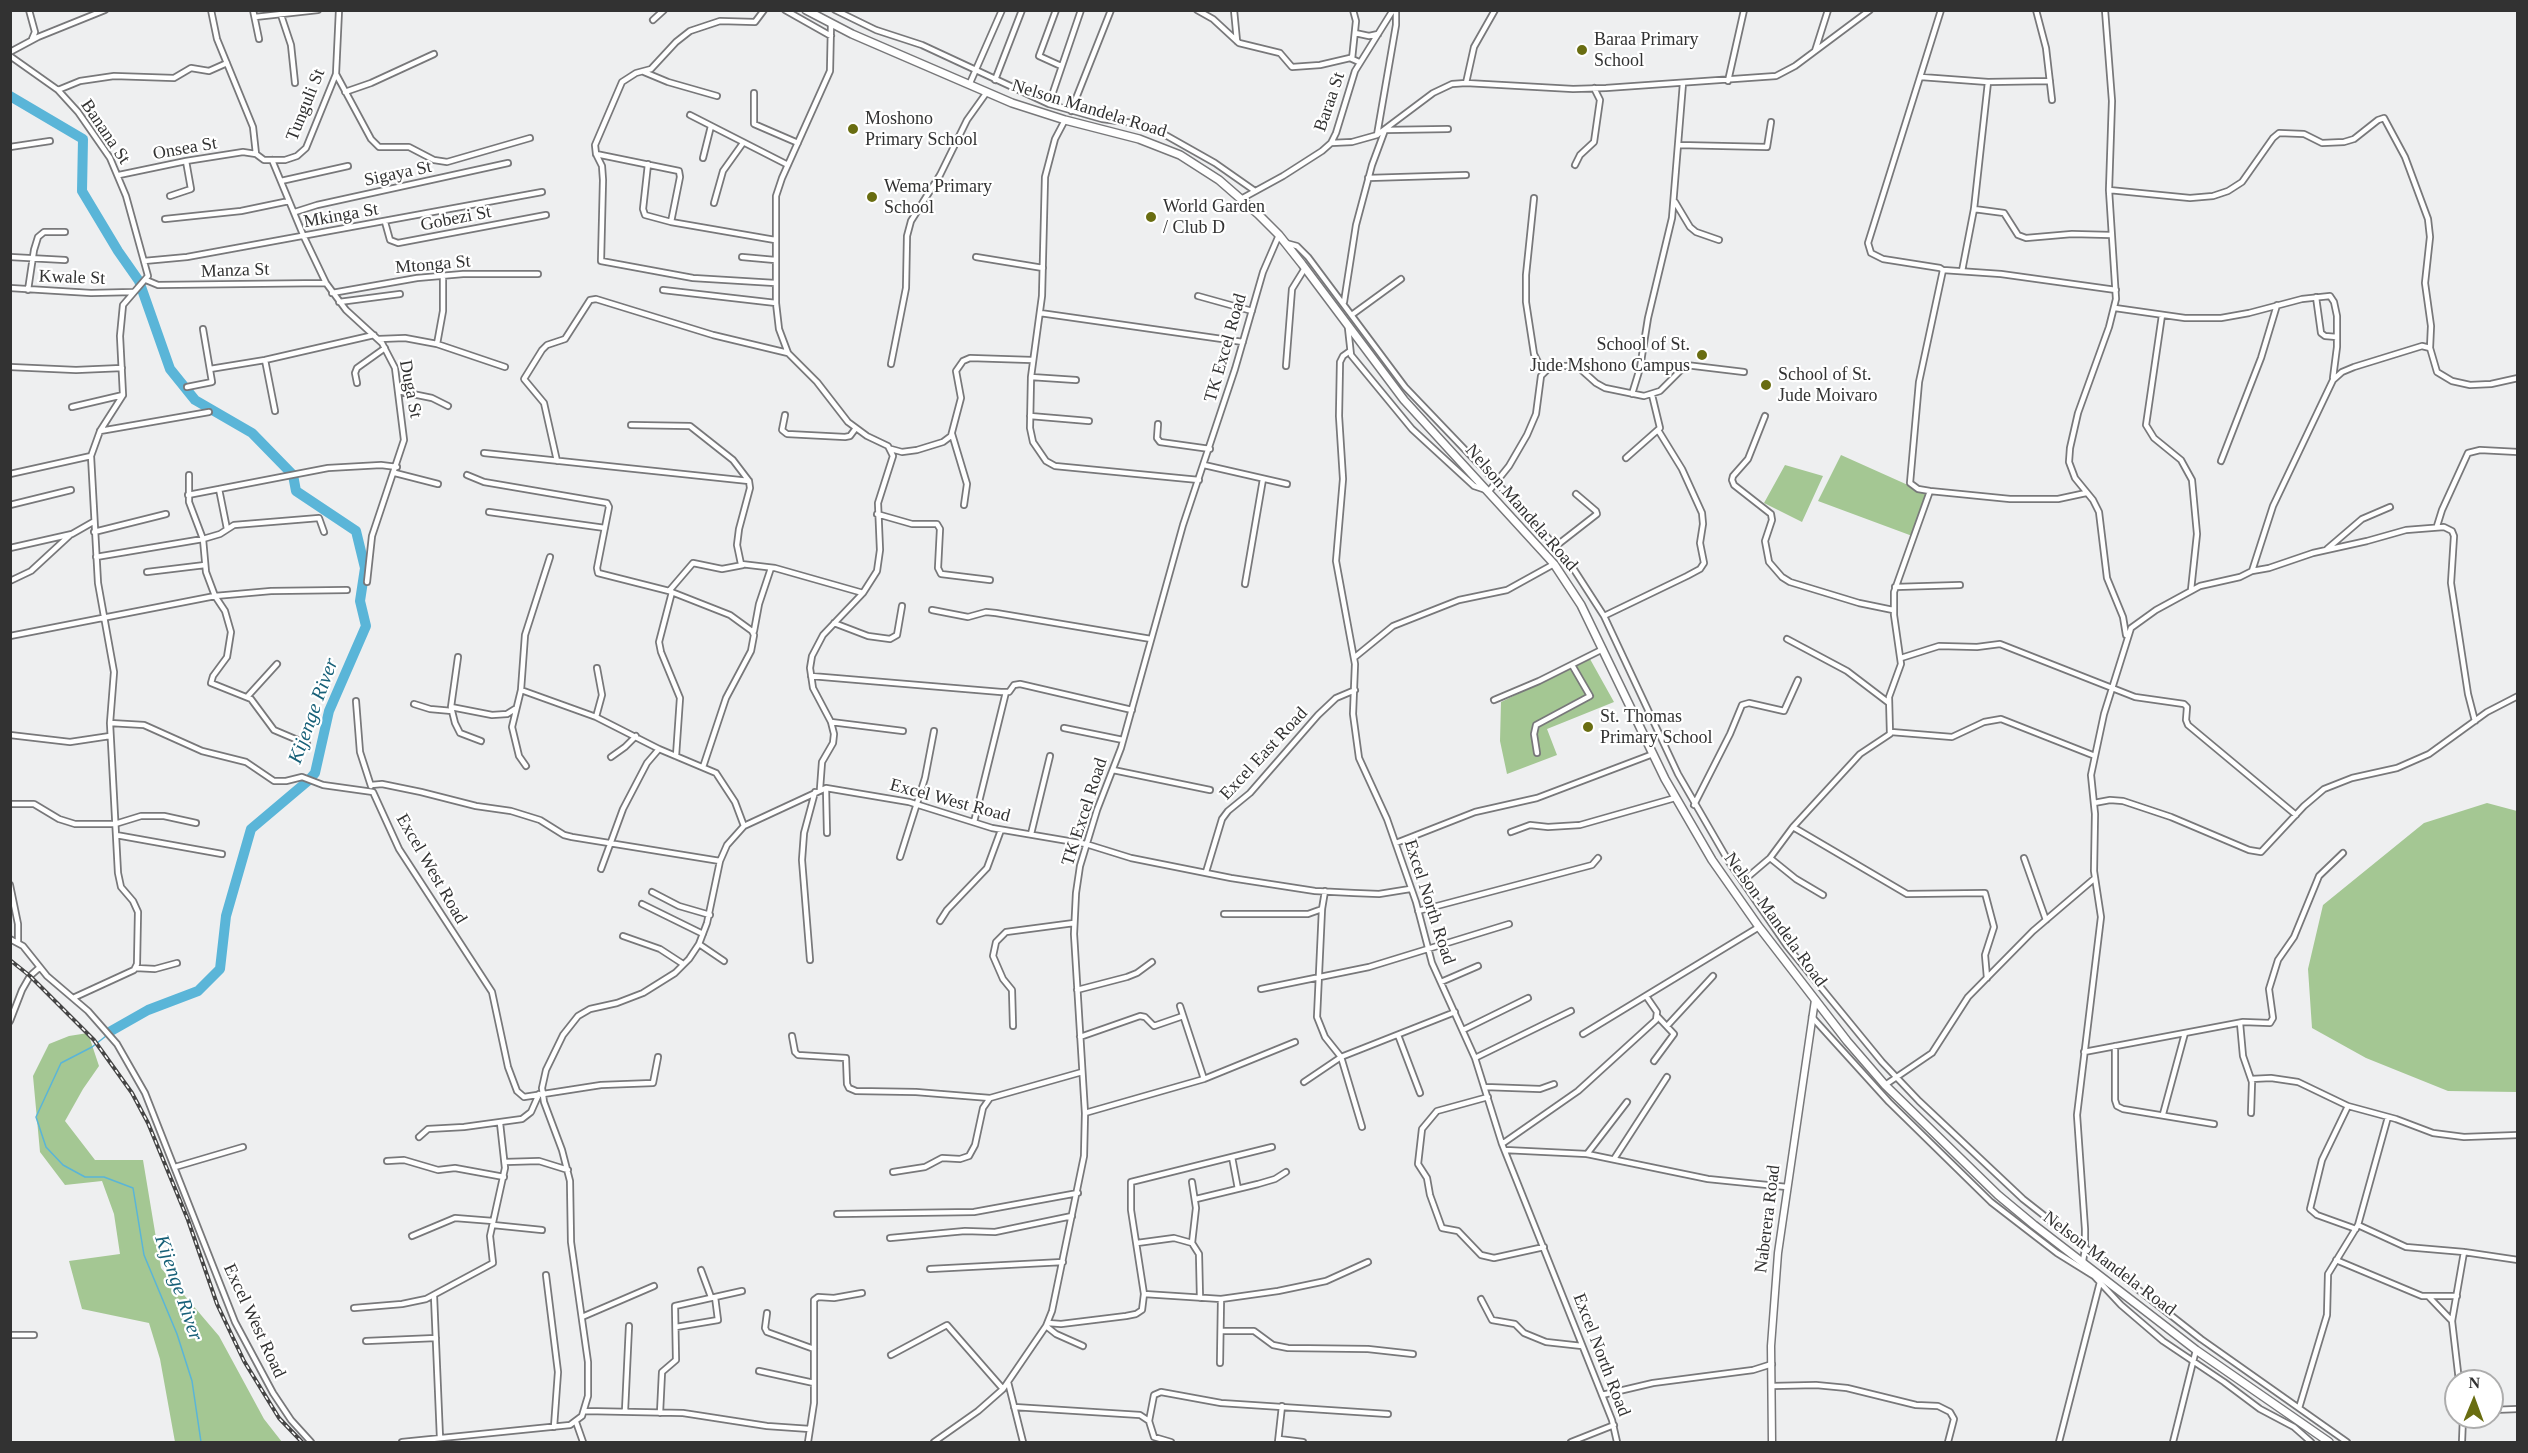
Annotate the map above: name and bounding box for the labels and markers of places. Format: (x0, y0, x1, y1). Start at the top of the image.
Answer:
place label: Baraa Primary School (1594, 29, 1698, 72)
marker: Baraa Primary School (1575, 43, 1589, 57)
place label: Moshono Primary School (865, 108, 977, 150)
marker: Moshono Primary School (846, 122, 860, 136)
place label: Wema Primary School (884, 176, 992, 219)
marker: Wema Primary School (865, 190, 879, 204)
place label: World Garden / Club D (1163, 196, 1265, 238)
marker: World Garden / Club D (1144, 210, 1158, 224)
place label: School of St. Jude Mshono Campus (1530, 334, 1690, 376)
marker: School of St. Jude Mshono Campus (1695, 348, 1709, 362)
place label: School of St. Jude Moivaro (1778, 364, 1877, 406)
marker: School of St. Jude Moivaro (1759, 378, 1773, 392)
place label: St. Thomas Primary School (1600, 706, 1712, 748)
marker: St. Thomas Primary School (1581, 720, 1595, 734)

